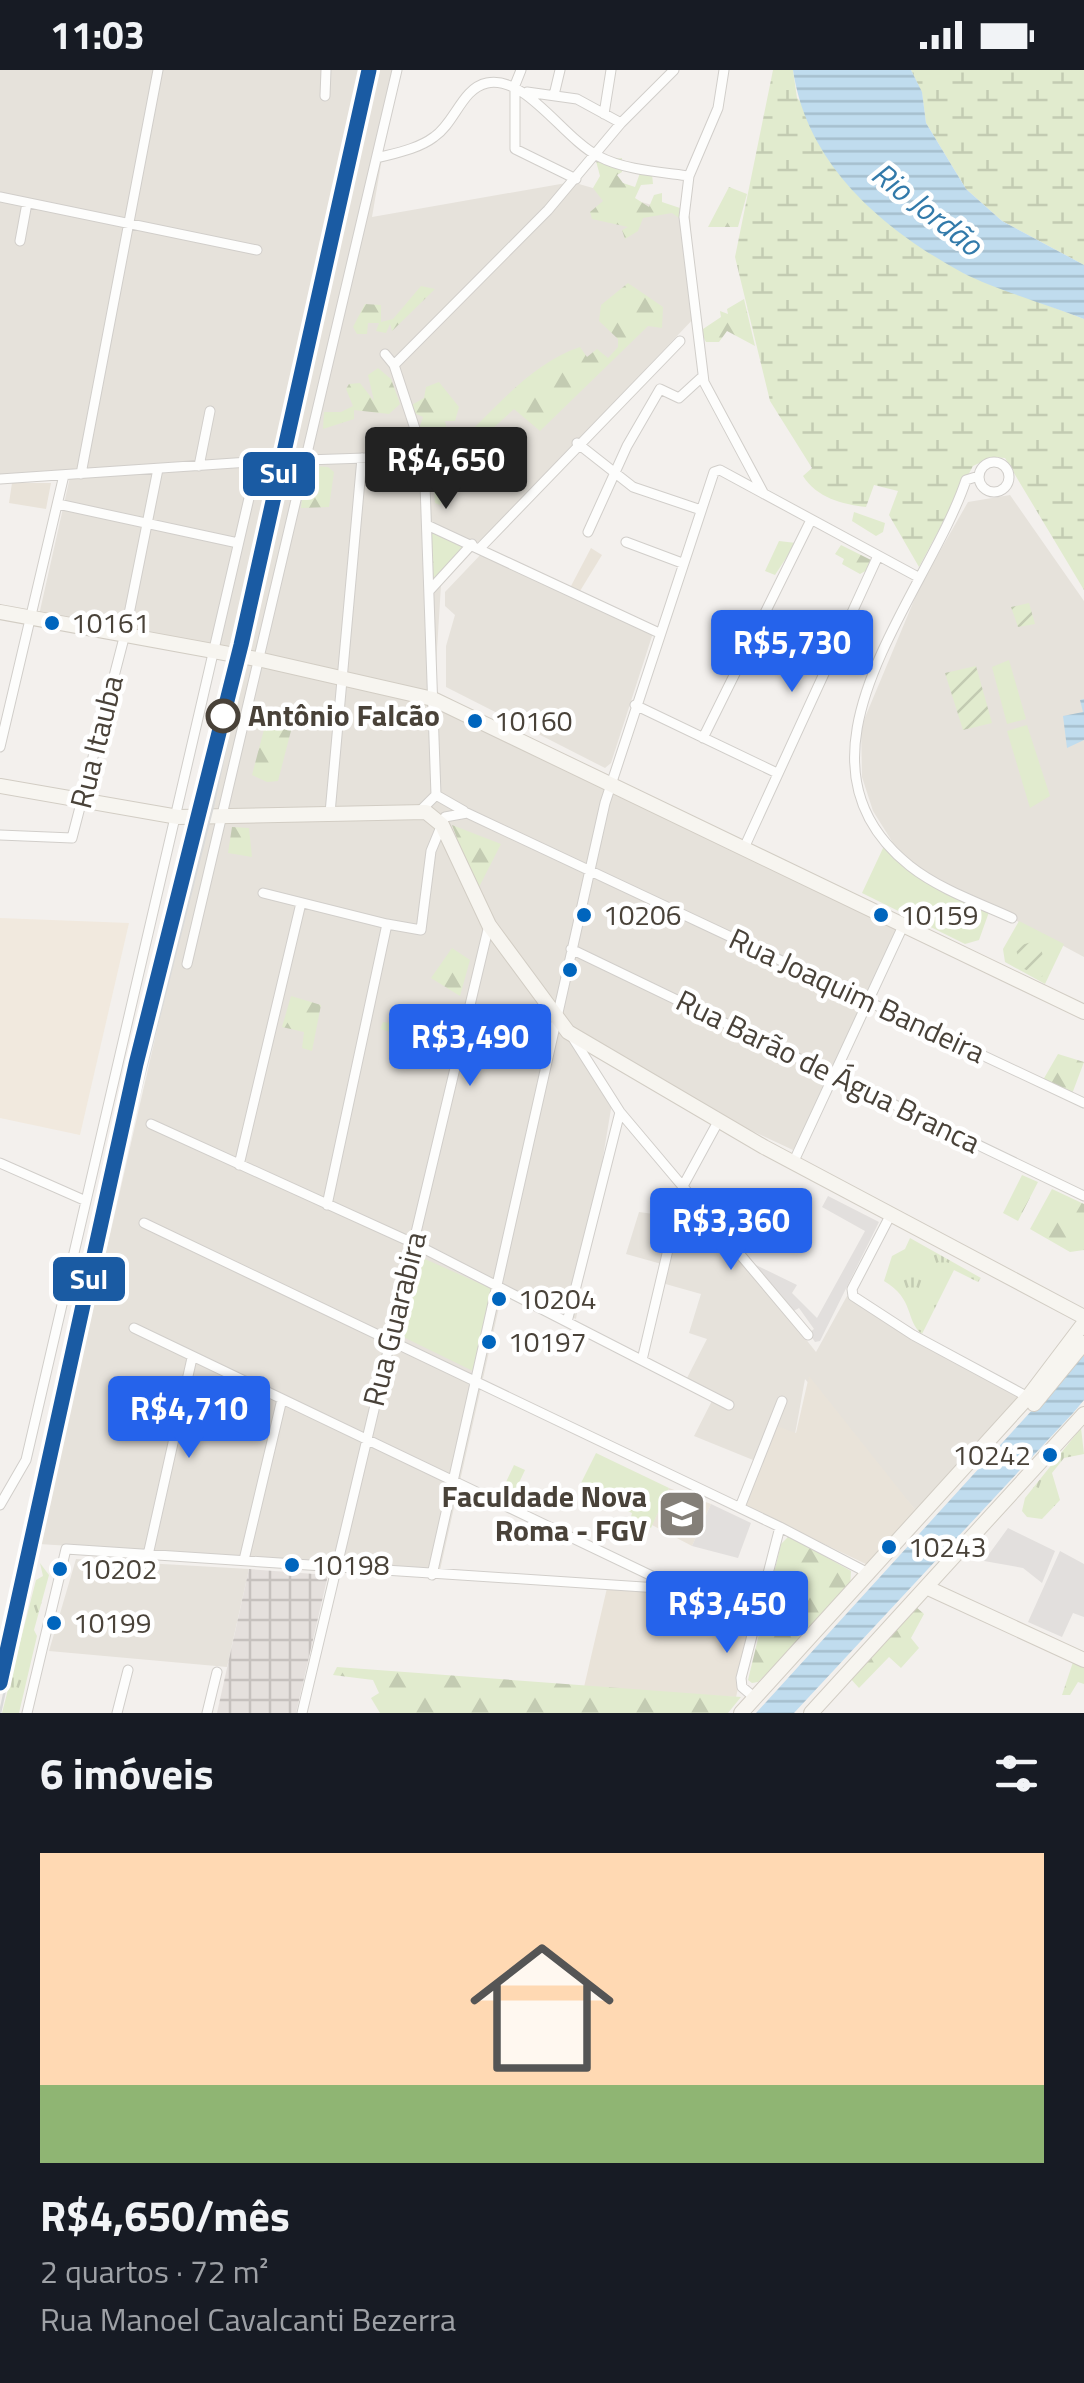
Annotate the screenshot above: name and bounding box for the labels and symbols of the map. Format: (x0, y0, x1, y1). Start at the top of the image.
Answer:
water label: Rio Jordão (862, 150, 994, 268)
pin: R$4,650 (354, 427, 538, 512)
line badge: Sul (241, 450, 317, 498)
text: Sul (260, 451, 298, 494)
place label: 10161 (71, 601, 149, 644)
pin: R$5,730 (700, 610, 884, 695)
marker: 10161 (42, 613, 62, 633)
street label: Rua Itauba (57, 670, 135, 813)
place label: Antônio Falcão (248, 692, 440, 738)
place label: 10160 (494, 699, 572, 742)
marker: Antônio Falcão (207, 700, 239, 732)
marker: 10160 (465, 711, 485, 731)
place label: 10206 (603, 893, 681, 936)
place label: 10159 (900, 893, 978, 936)
marker: 10206 (574, 905, 594, 925)
marker: 10159 (871, 905, 891, 925)
street label: Rua Joaquim Bandeira (722, 916, 993, 1075)
unlabelled marker (560, 960, 580, 980)
street label: Rua Barão de Água Branca (668, 977, 988, 1165)
pin: R$3,490 (378, 1004, 562, 1089)
pin: R$3,360 (639, 1188, 823, 1273)
street label: Rua Guarabira (350, 1227, 438, 1411)
line badge: Sul (51, 1255, 127, 1303)
text: Sul (70, 1257, 108, 1300)
place label: 10204 (518, 1277, 596, 1320)
marker: 10204 (489, 1289, 509, 1309)
place label: 10197 (508, 1320, 586, 1363)
marker: 10197 (479, 1332, 499, 1352)
pin: R$4,710 (97, 1376, 281, 1461)
place label: 10242 (953, 1433, 1031, 1476)
marker: 10242 (1040, 1445, 1060, 1465)
place label: Faculdade Nova Roma - FGV (442, 1473, 647, 1553)
school or university icon: Faculdade Nova Roma - FGV (656, 1488, 708, 1540)
place label: 10243 (908, 1525, 986, 1568)
marker: 10243 (879, 1537, 899, 1557)
place label: 10198 (311, 1543, 389, 1586)
place label: 10202 (79, 1547, 157, 1590)
marker: 10198 (282, 1555, 302, 1575)
marker: 10202 (50, 1559, 70, 1579)
pin: R$3,450 (635, 1571, 819, 1656)
place label: 10199 (73, 1601, 151, 1644)
marker: 10199 (44, 1613, 64, 1633)

